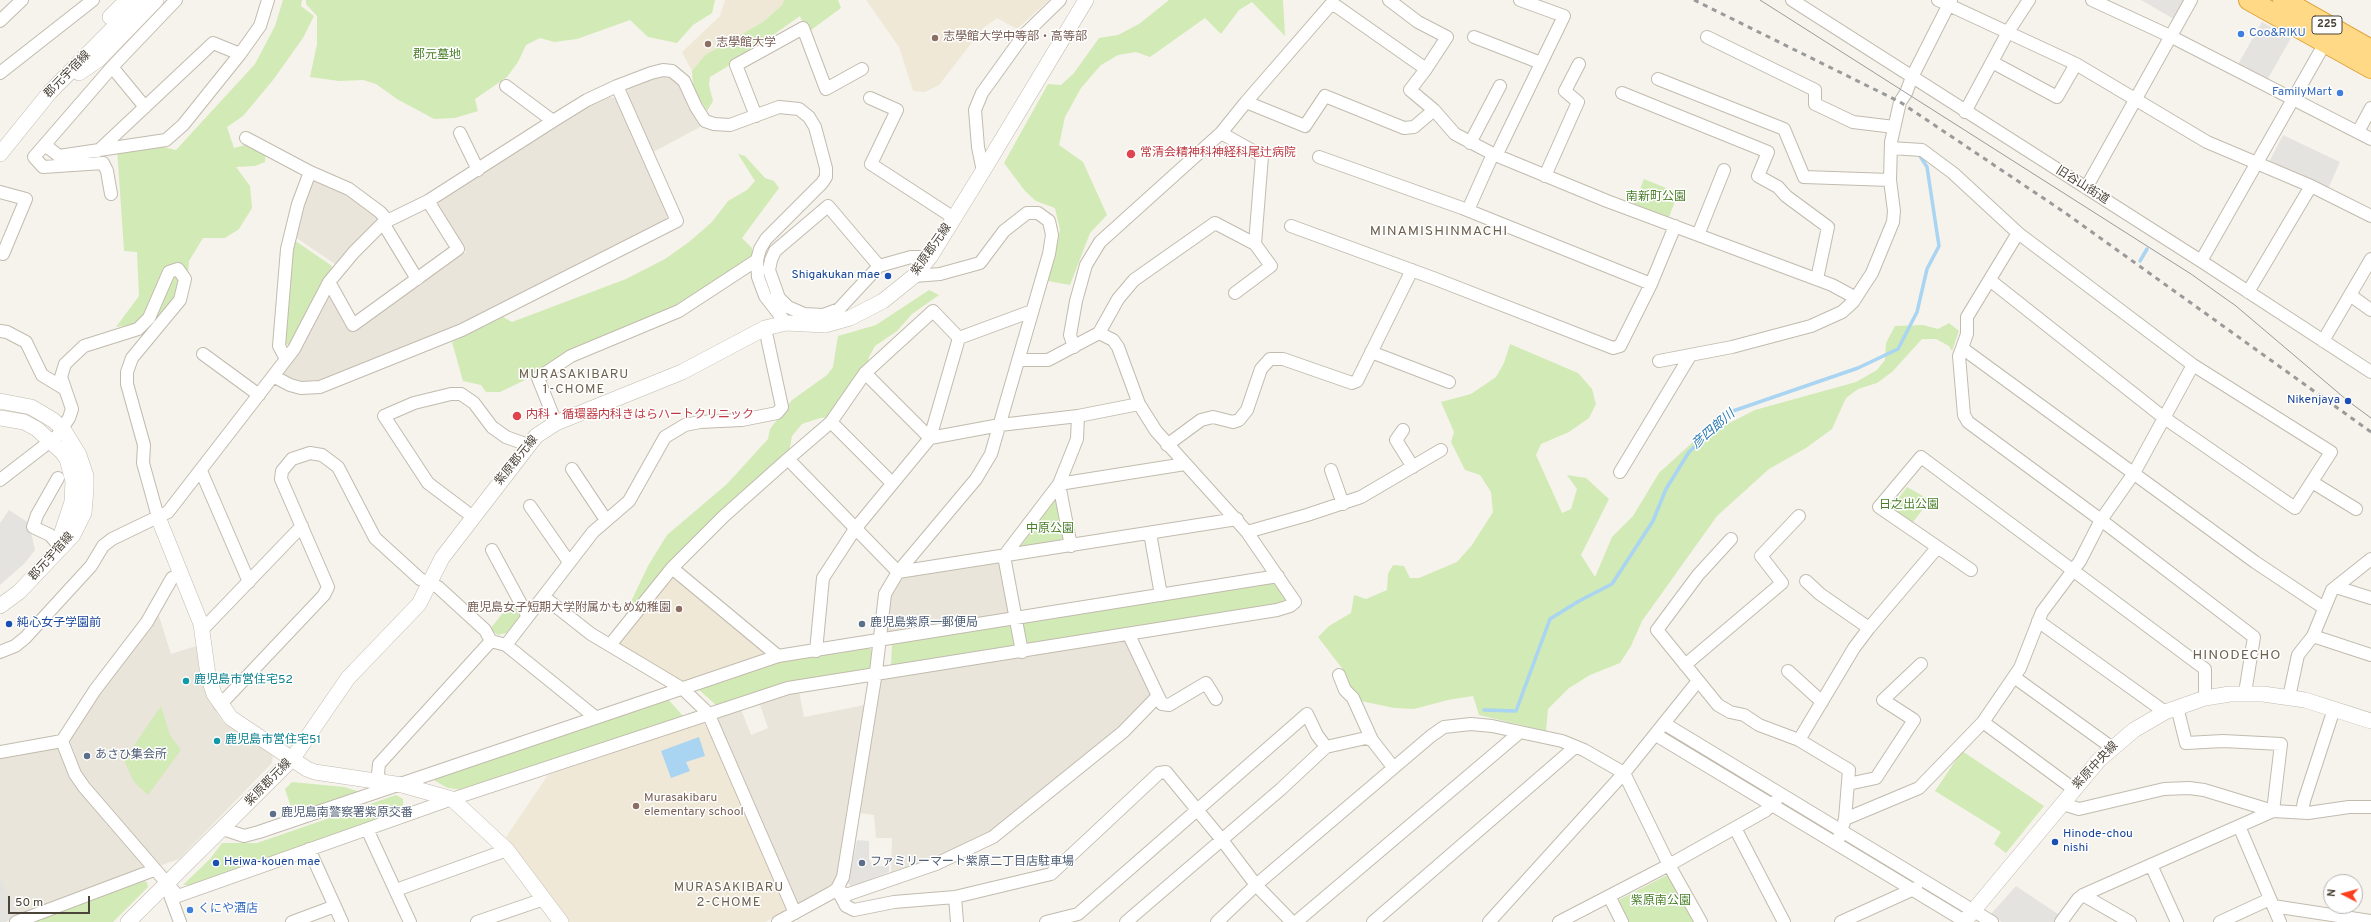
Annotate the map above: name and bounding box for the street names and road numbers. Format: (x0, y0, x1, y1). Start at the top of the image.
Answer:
road number: 225 (2312, 16, 2342, 34)
street label: 郡元宇宿線 (42, 48, 94, 102)
street label: 旧谷山街道 (2053, 164, 2111, 208)
street label: 紫原郡元線 (909, 221, 955, 279)
street label: 紫原郡元線 (493, 433, 541, 489)
street label: 郡元宇宿線 (27, 530, 77, 584)
street label: 紫原中央線 (2070, 739, 2122, 793)
street label: 紫原郡元線 (243, 756, 295, 810)

